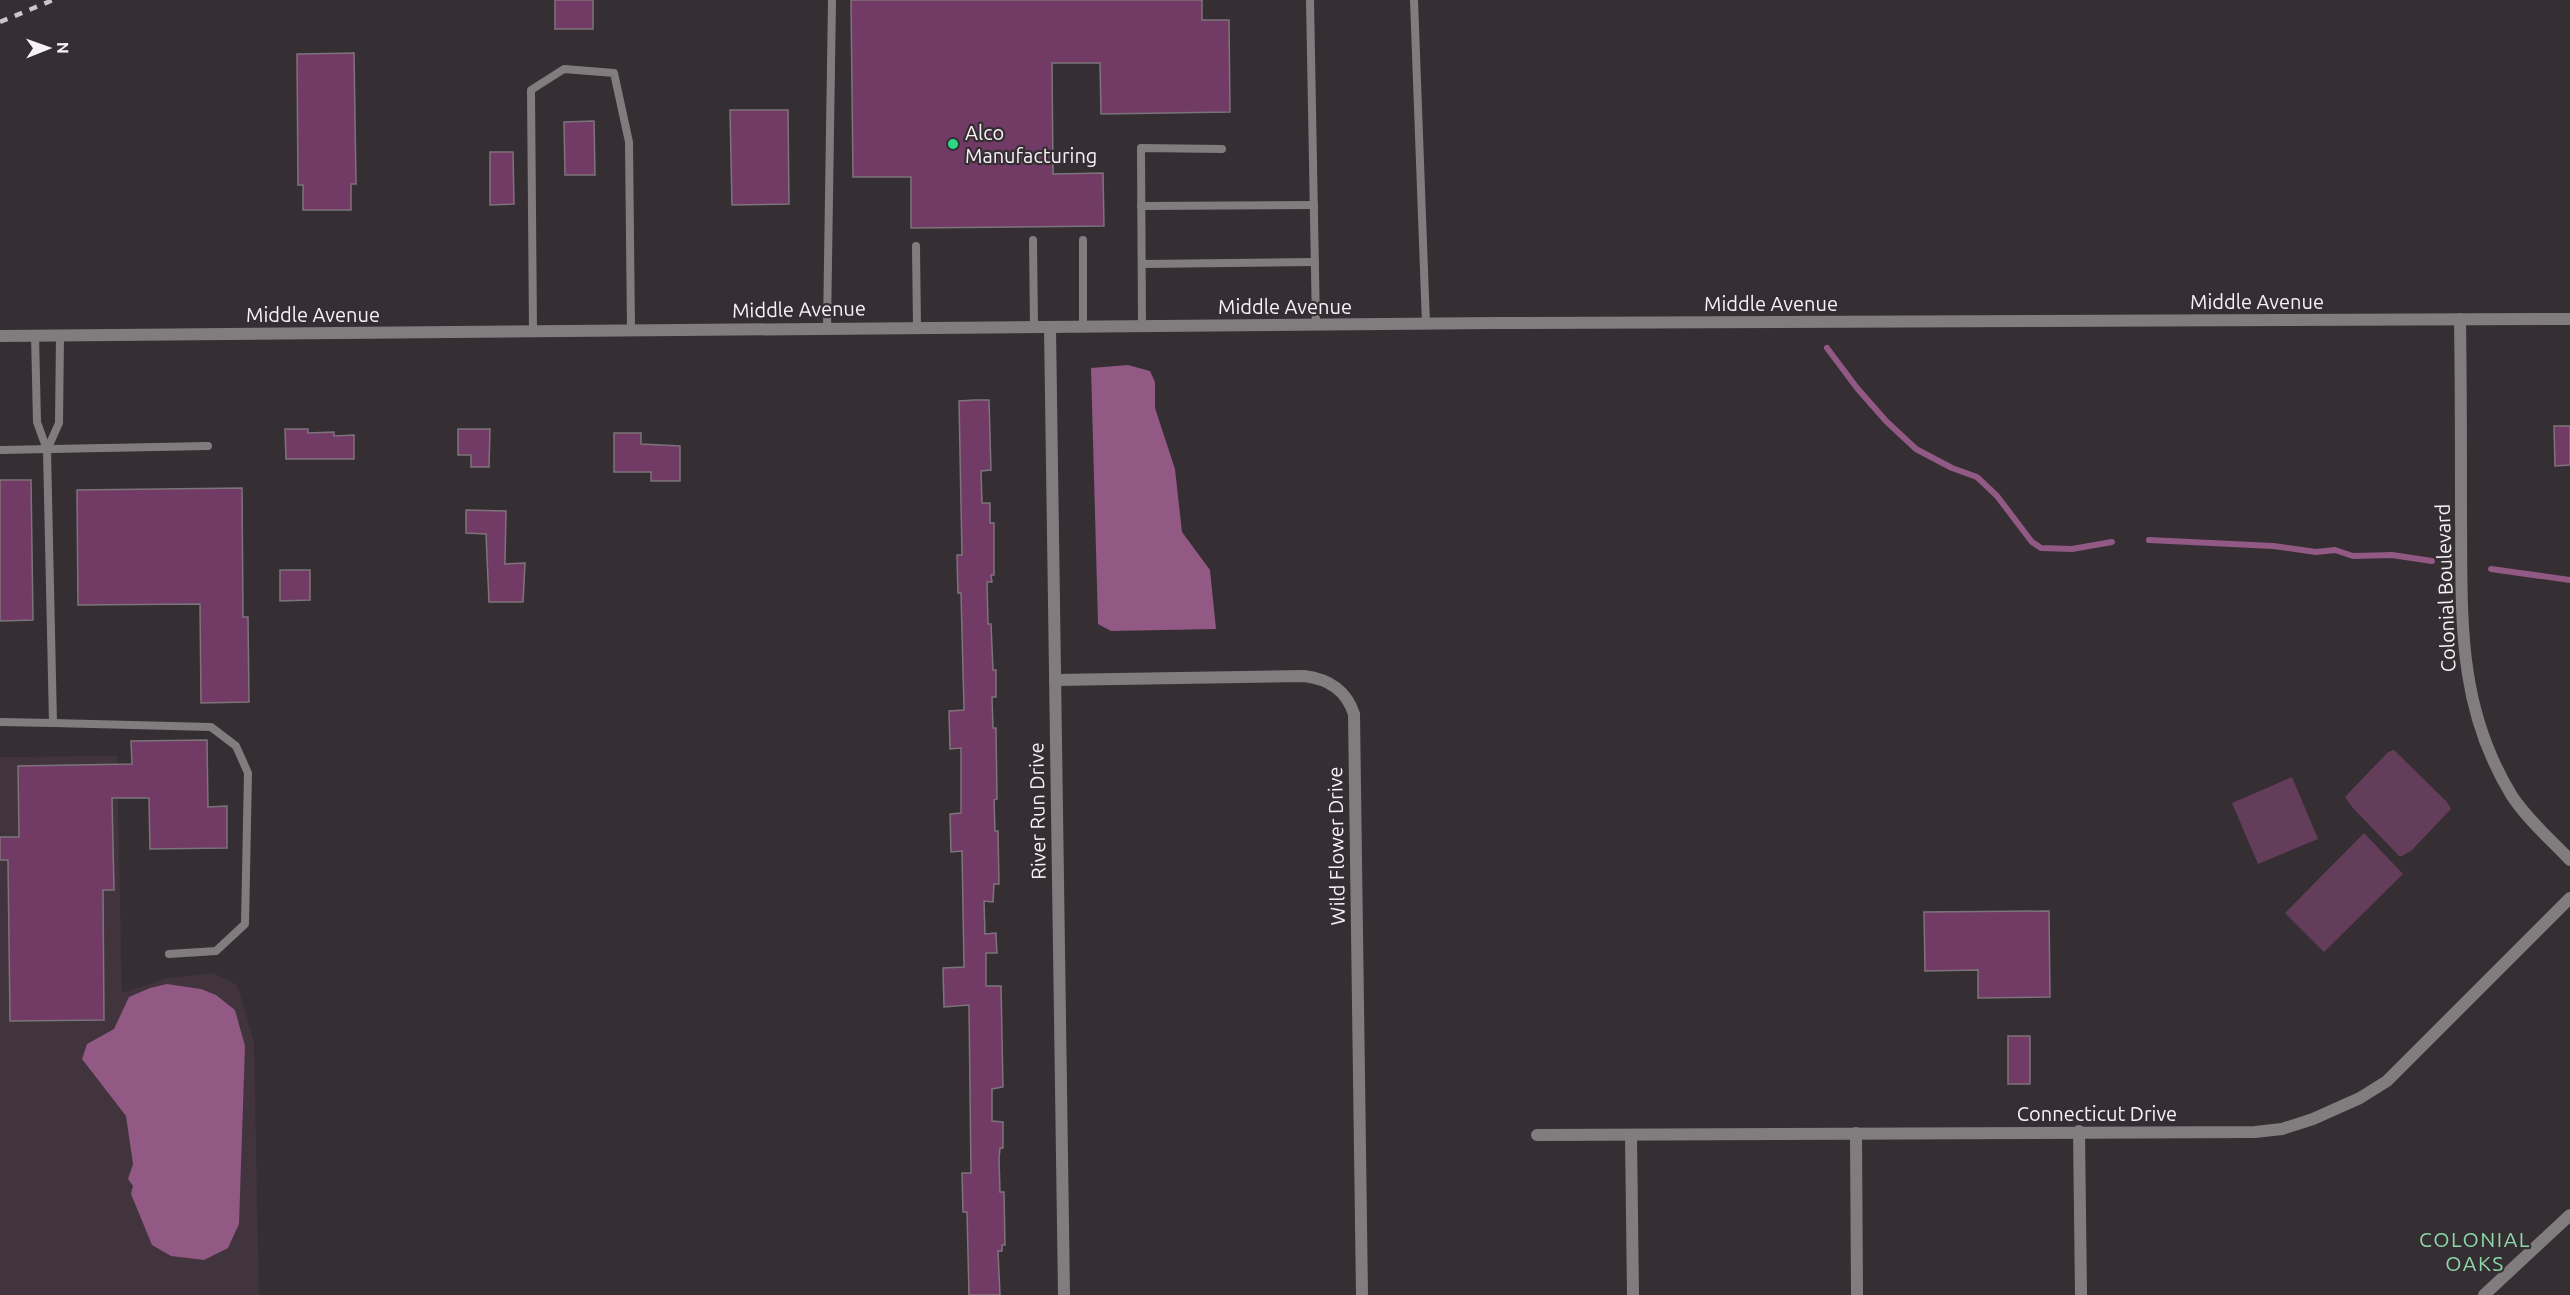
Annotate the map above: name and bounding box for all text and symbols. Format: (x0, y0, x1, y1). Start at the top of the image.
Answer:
north arrow (18, 18, 78, 78)
text: N (54, 42, 72, 54)
place label: Alco Manufacturing (965, 121, 1097, 167)
marker: Alco Manufacturing (946, 137, 960, 151)
street label: Middle Avenue (2190, 290, 2324, 313)
street label: Middle Avenue (1704, 292, 1838, 315)
street label: Middle Avenue (1218, 295, 1352, 318)
street label: Middle Avenue (732, 296, 866, 322)
street label: Middle Avenue (246, 303, 380, 326)
street label: Colonial Boulevard (2431, 503, 2459, 673)
street label: River Run Drive (1024, 742, 1050, 880)
street label: Wild Flower Drive (1323, 766, 1349, 926)
street label: Connecticut Drive (2017, 1102, 2177, 1125)
district label: COLONIAL OAKS (2419, 1227, 2531, 1275)

